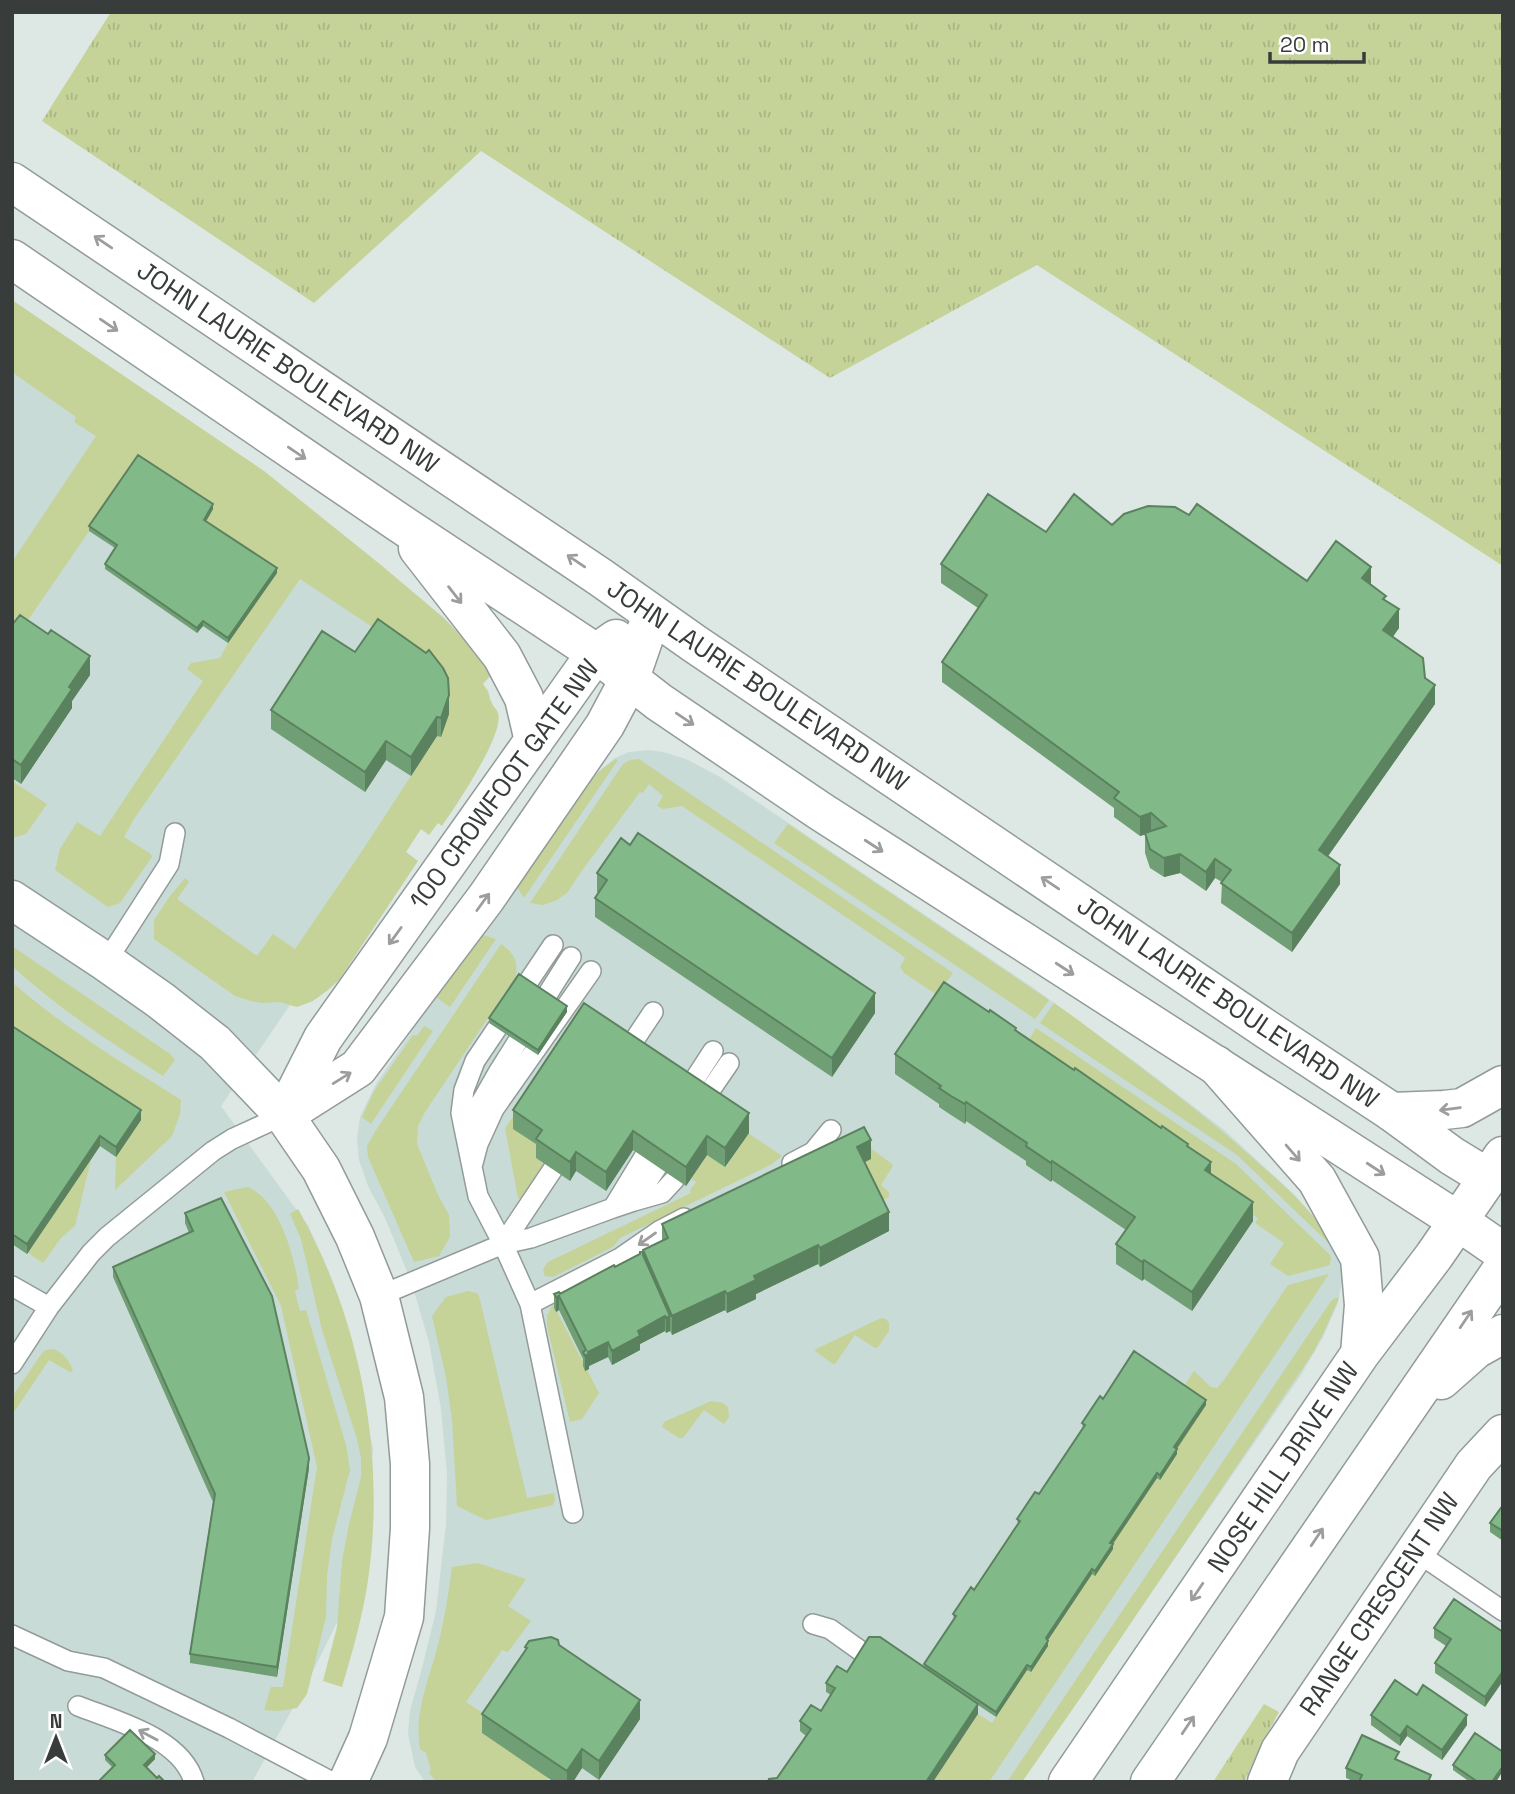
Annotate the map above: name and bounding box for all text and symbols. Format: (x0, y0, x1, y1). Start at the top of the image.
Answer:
scale bar (1270, 21, 1364, 65)
text: 20 m (1280, 31, 1330, 58)
one-way arrow (94, 235, 113, 250)
street label: JOHN LAURIE BOULEVARD NW (130, 253, 446, 481)
one-way arrow (99, 318, 118, 332)
one-way arrow (287, 446, 306, 460)
one-way arrow (567, 554, 586, 568)
street label: JOHN LAURIE BOULEVARD NW (600, 571, 916, 799)
one-way arrow (447, 586, 462, 604)
street label: 100 CROWFOOT GATE NW (402, 652, 606, 916)
one-way arrow (675, 712, 694, 727)
one-way arrow (864, 839, 883, 853)
one-way arrow (1041, 876, 1060, 891)
street label: JOHN LAURIE BOULEVARD NW (1070, 888, 1386, 1116)
one-way arrow (475, 892, 490, 911)
one-way arrow (388, 926, 402, 945)
one-way arrow (1055, 962, 1075, 976)
one-way arrow (331, 1071, 351, 1085)
one-way arrow (1439, 1103, 1462, 1116)
one-way arrow (1285, 1144, 1301, 1162)
one-way arrow (1366, 1162, 1385, 1176)
one-way arrow (638, 1232, 657, 1246)
one-way arrow (1459, 1310, 1473, 1329)
street label: NOSE HILL DRIVE NW (1200, 1355, 1366, 1579)
street label: RANGE CRESCENT NW (1292, 1486, 1466, 1722)
one-way arrow (1310, 1528, 1324, 1548)
one-way arrow (1190, 1582, 1204, 1601)
north arrow (21, 1703, 91, 1773)
text: N (50, 1709, 62, 1734)
one-way arrow (1181, 1716, 1196, 1735)
one-way arrow (138, 1728, 158, 1742)

